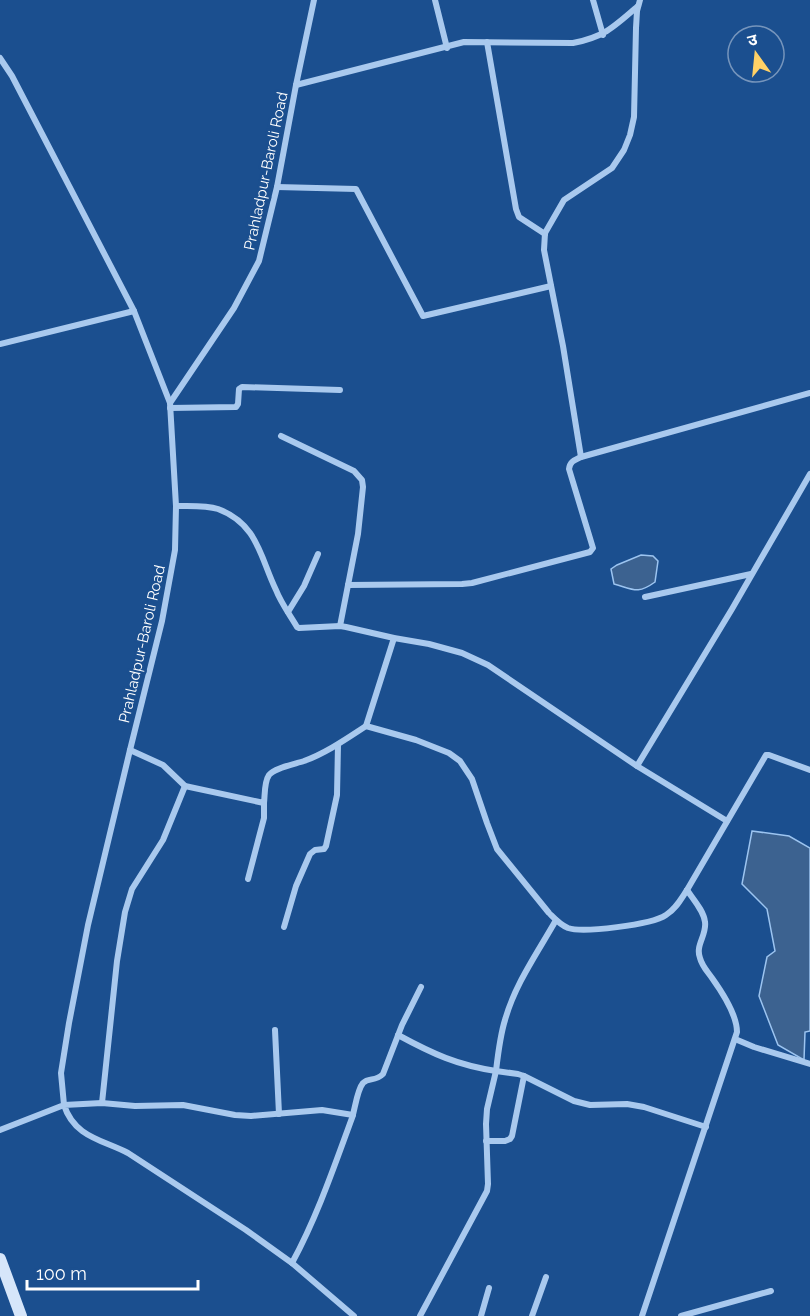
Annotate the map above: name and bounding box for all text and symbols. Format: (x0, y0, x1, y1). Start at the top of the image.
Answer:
north arrow (726, 24, 786, 84)
text: उ (745, 29, 760, 50)
street label: Prahladpur-Baroli Road (240, 90, 292, 252)
street label: Prahladpur-Baroli Road (115, 563, 169, 725)
scale bar (27, 1253, 198, 1291)
text: 100 m (36, 1263, 87, 1284)

